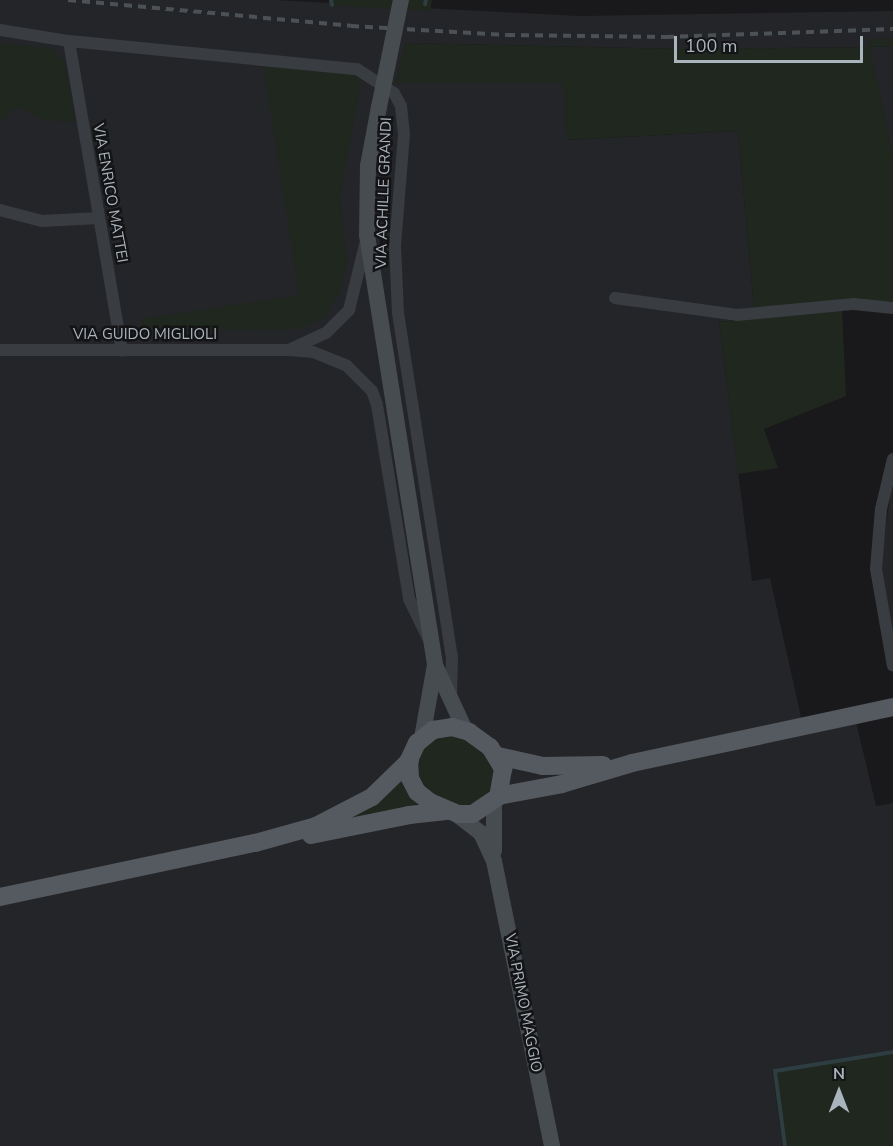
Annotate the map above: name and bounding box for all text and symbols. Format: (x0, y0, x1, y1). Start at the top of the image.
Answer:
scale bar (677, 24, 866, 62)
text: 100 m (685, 34, 737, 58)
street label: VIA ACHILLE GRANDI (372, 117, 396, 269)
street label: VIA ENRICO MATTEI (89, 122, 131, 264)
street label: VIA GUIDO MIGLIOLI (73, 326, 217, 344)
street label: VIA PRIMO MAGGIO (501, 932, 545, 1074)
north arrow (809, 1062, 869, 1122)
text: N (833, 1063, 845, 1085)

